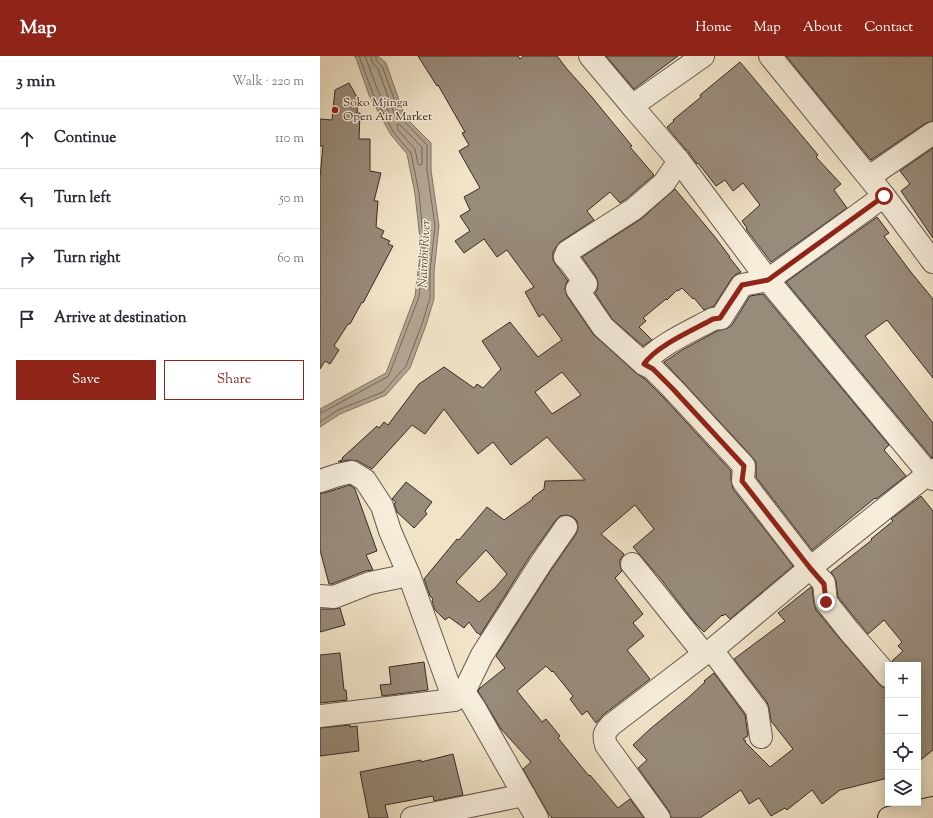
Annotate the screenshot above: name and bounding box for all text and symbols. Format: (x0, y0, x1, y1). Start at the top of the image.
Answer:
text: Map (20, 15, 57, 42)
text: Home (695, 18, 732, 38)
text: Map (754, 18, 781, 38)
text: About (803, 18, 842, 38)
text: Contact (864, 18, 913, 38)
text: 3 min (16, 70, 55, 94)
text: Walk · 220 m (232, 73, 304, 91)
place label: Soko Mjinga Open Air Market (343, 94, 432, 126)
marker: Soko Mjinga Open Air Market (330, 105, 340, 115)
icon: ahead (16, 128, 38, 150)
text: Continue (54, 128, 116, 149)
text: 110 m (275, 130, 304, 148)
route start (875, 187, 893, 205)
icon: left (16, 188, 38, 210)
text: Turn left (54, 188, 111, 209)
text: 50 m (279, 190, 304, 208)
water label: Nairobi River (414, 219, 436, 289)
icon: right (16, 248, 38, 270)
text: Turn right (54, 248, 120, 269)
text: 60 m (277, 250, 304, 268)
icon: arrive (16, 308, 38, 330)
text: Arrive at destination (54, 308, 187, 329)
button: Save (16, 360, 156, 400)
button: Share (164, 360, 304, 400)
route end (817, 593, 835, 611)
map controls (885, 662, 921, 806)
button: + (885, 662, 921, 698)
button: − (885, 698, 921, 734)
button: locate (885, 734, 921, 770)
button: layers (885, 770, 921, 806)

